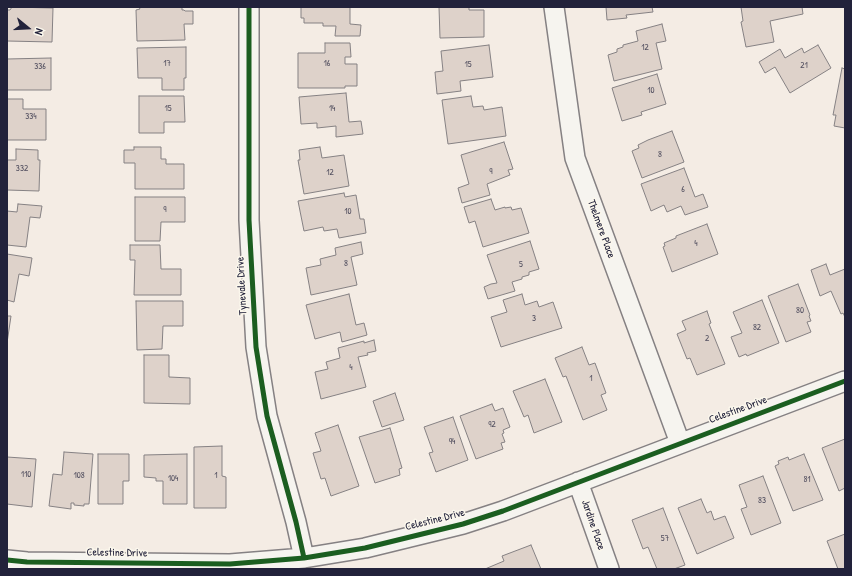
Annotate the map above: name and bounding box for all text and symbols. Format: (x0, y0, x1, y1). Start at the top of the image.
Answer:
north arrow (8, 8, 48, 48)
text: N (32, 27, 47, 37)
house number: 12 (641, 43, 649, 53)
house number: 17 (163, 59, 171, 69)
house number: 16 (324, 59, 330, 69)
house number: 15 (464, 60, 472, 70)
house number: 21 (800, 61, 808, 71)
house number: 336 (34, 62, 46, 72)
house number: 10 (647, 86, 655, 96)
house number: 15 (164, 104, 172, 114)
house number: 14 (329, 104, 335, 114)
house number: 334 (25, 112, 37, 122)
house number: 8 (658, 150, 662, 160)
house number: 332 (16, 164, 28, 174)
house number: 9 (489, 167, 493, 177)
house number: 12 (326, 168, 334, 178)
house number: 6 (681, 185, 685, 195)
street label: Thelmere Place (584, 198, 618, 260)
house number: 9 (163, 205, 167, 215)
house number: 10 (344, 207, 352, 217)
house number: 4 (694, 239, 698, 249)
street label: Tynevale Drive (234, 256, 250, 316)
house number: 8 (344, 259, 348, 269)
house number: 5 (519, 260, 523, 270)
house number: 80 (796, 306, 804, 316)
house number: 3 (532, 314, 536, 324)
house number: 82 (753, 323, 761, 333)
house number: 2 (705, 334, 709, 344)
house number: 4 (349, 363, 353, 373)
house number: 1 (589, 374, 593, 384)
street label: Celestine Drive (707, 393, 769, 427)
house number: 92 (488, 420, 496, 430)
house number: 94 (449, 437, 455, 447)
house number: 110 (21, 470, 31, 480)
house number: 108 (73, 471, 85, 481)
house number: 1 (214, 471, 218, 481)
house number: 104 (168, 474, 178, 484)
house number: 81 (803, 475, 811, 485)
house number: 83 (758, 496, 766, 506)
street label: Jardine Place (578, 498, 608, 552)
street label: Celestine Drive (404, 506, 466, 534)
house number: 57 (661, 534, 669, 544)
street label: Celestine Drive (87, 546, 147, 560)

